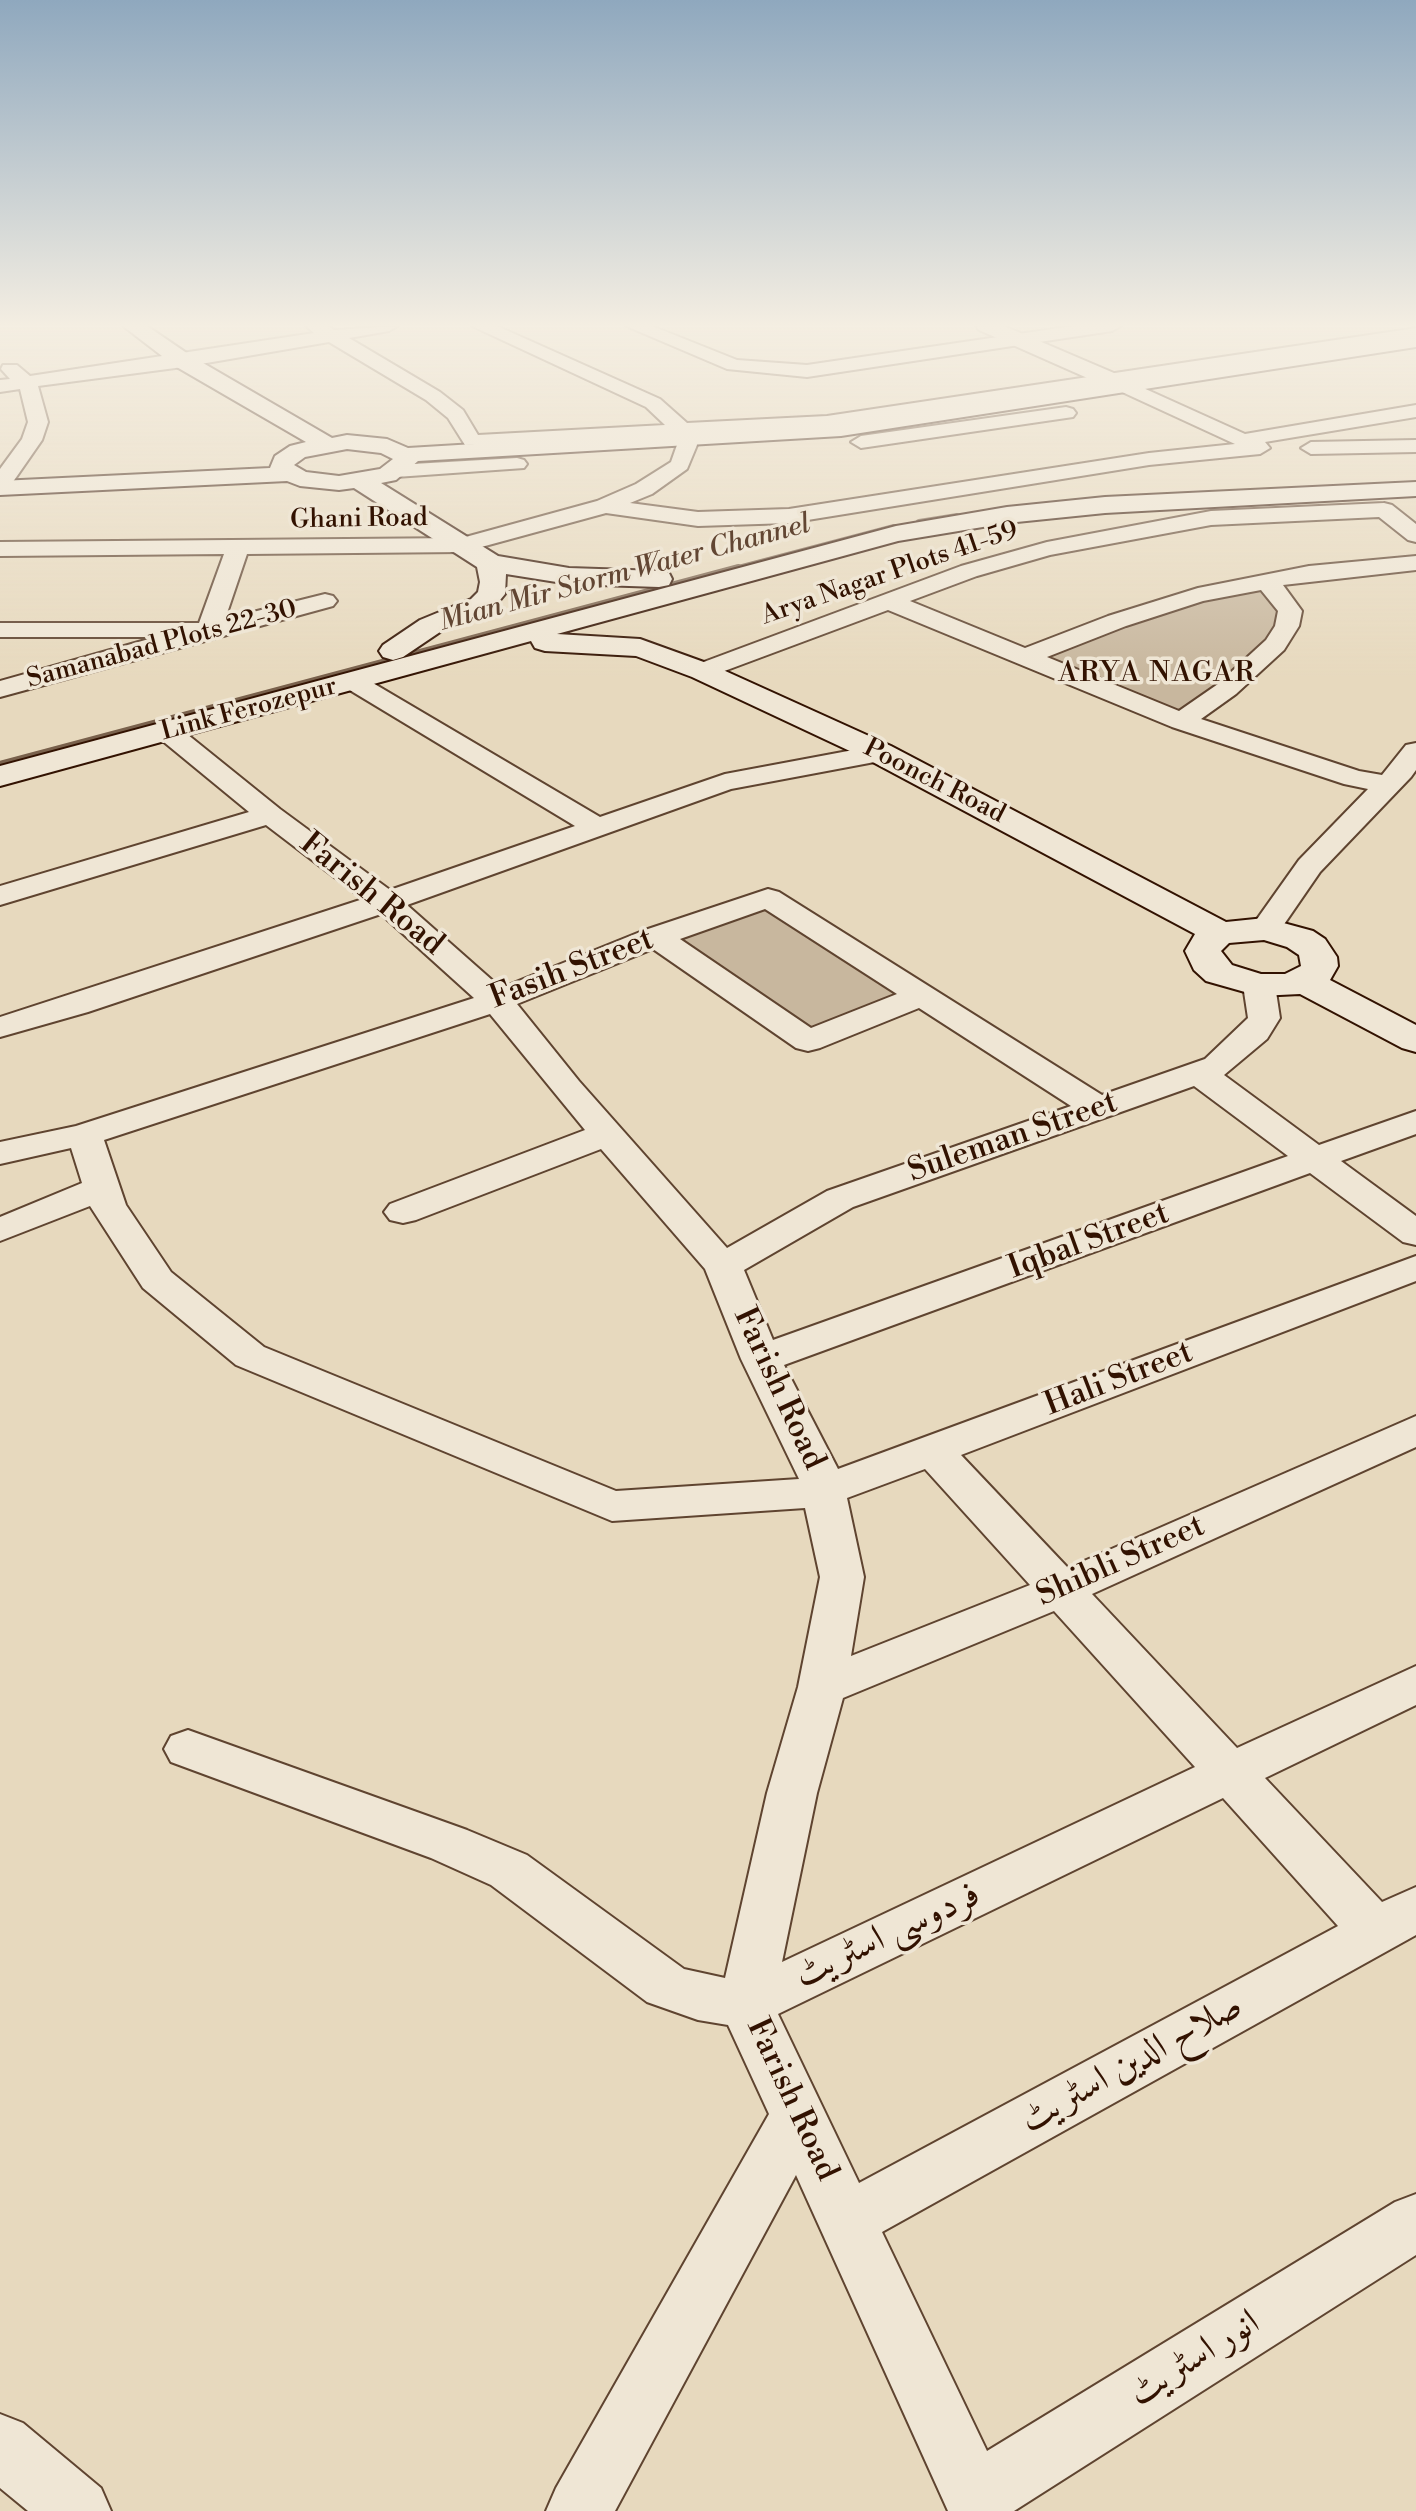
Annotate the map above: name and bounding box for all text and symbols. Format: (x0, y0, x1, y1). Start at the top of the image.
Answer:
street label: Ghani Road (290, 503, 428, 537)
water label: Mian Mir Storm Water Channel (436, 508, 814, 640)
street label: Arya Nagar Plots 41-59 (758, 515, 1022, 633)
street label: Samanabad Plots 22-30 (24, 594, 300, 696)
district label: ARYA NAGAR (1058, 657, 1256, 691)
street label: Link Ferozepur (158, 672, 340, 748)
street label: Poonch Road (858, 733, 1010, 831)
street label: Farish Road (291, 825, 451, 965)
street label: Fasih Street (485, 921, 659, 1019)
street label: Suleman Street (903, 1084, 1123, 1192)
street label: Iqbal Street (1003, 1195, 1175, 1289)
street label: Farish Road (724, 1302, 832, 1476)
street label: Hali Street (1040, 1334, 1198, 1426)
street label: Shibli Street (1031, 1508, 1211, 1616)
street label: فردوسی اسٹریٹ (788, 1873, 988, 1999)
street label: صلاح الدین اسٹریٹ (1013, 1984, 1251, 2144)
street label: Farish Road (737, 2013, 845, 2187)
street label: انور اسٹریٹ (1121, 2301, 1269, 2417)

